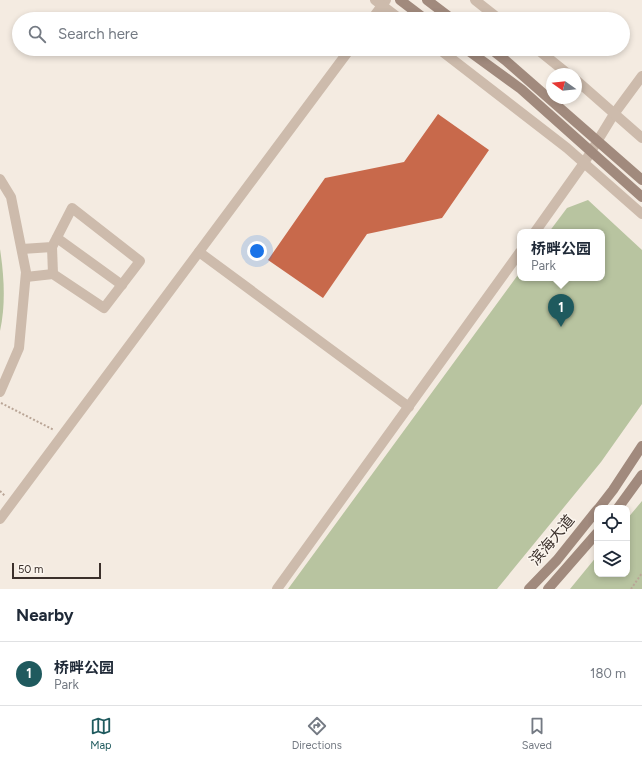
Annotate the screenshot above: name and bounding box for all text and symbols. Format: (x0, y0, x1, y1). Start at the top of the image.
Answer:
search box (12, 12, 630, 56)
icon: search (26, 23, 48, 45)
text: Search here (58, 25, 138, 43)
north arrow (546, 68, 582, 104)
popup (517, 229, 605, 281)
text: 桥畔公园 (531, 240, 591, 258)
your location (247, 241, 267, 261)
text: Park (531, 258, 556, 273)
pin: 1 (548, 294, 574, 327)
map controls (594, 505, 630, 577)
button: locate (594, 505, 630, 541)
street label: 滨海大道 (526, 511, 578, 569)
button: layers (594, 541, 630, 577)
scale bar (12, 561, 101, 580)
text: 50 m (18, 563, 43, 576)
text: Nearby (16, 605, 74, 625)
text: 桥畔公园 (54, 659, 114, 677)
text: 1 (26, 666, 32, 681)
text: 180 m (590, 666, 626, 681)
text: Park (54, 677, 79, 692)
tab: Map (90, 715, 112, 752)
tab: Directions (292, 715, 342, 752)
tab: Saved (522, 715, 552, 752)

